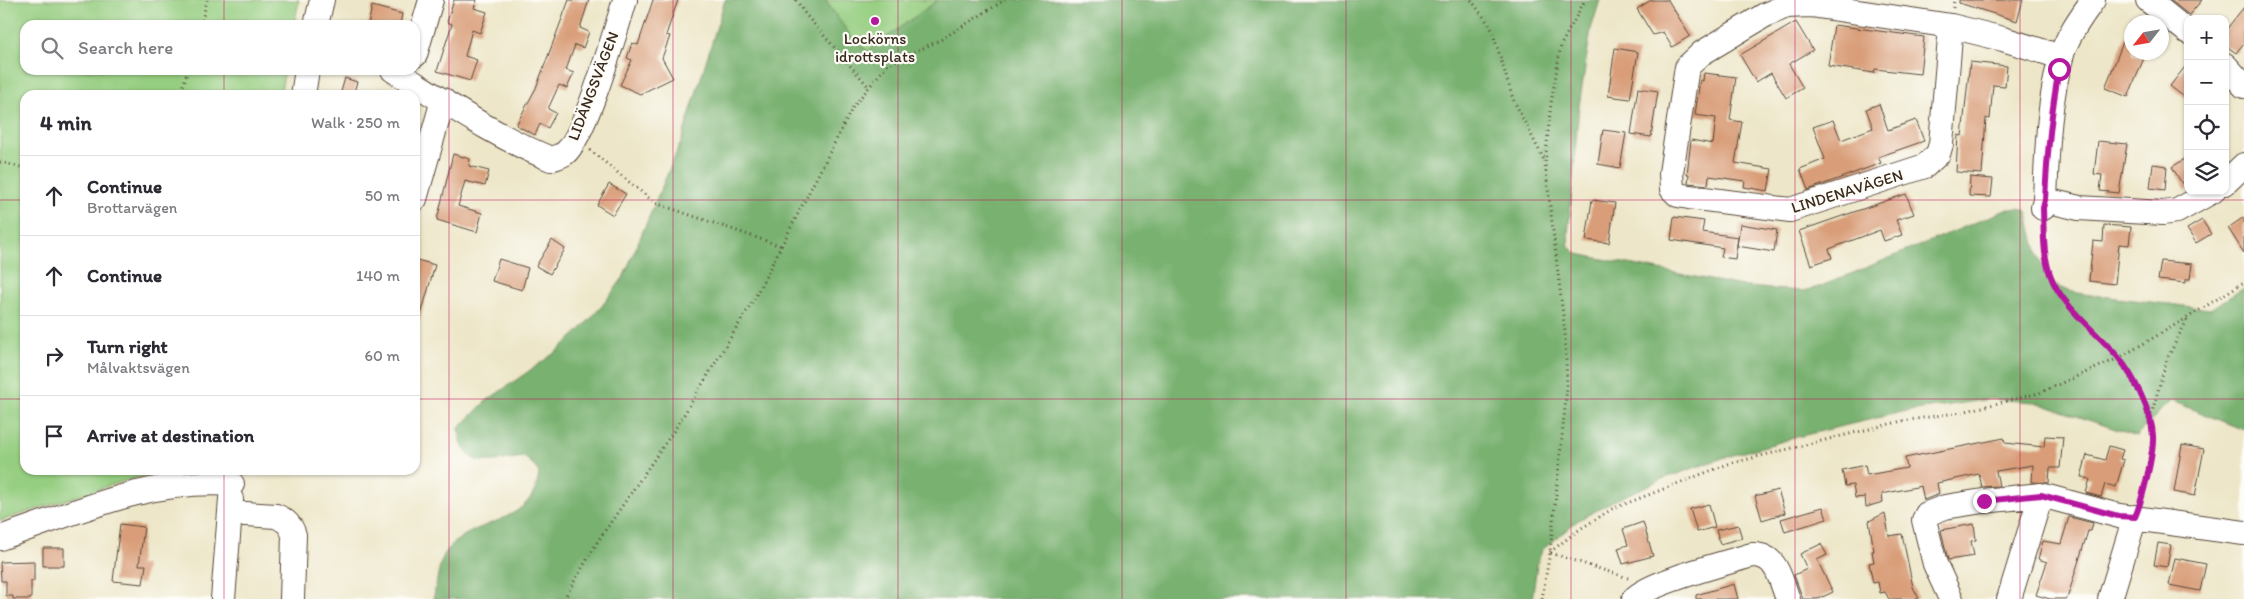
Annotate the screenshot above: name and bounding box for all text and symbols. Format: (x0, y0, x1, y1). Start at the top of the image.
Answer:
marker: Lockörns idrottsplats (869, 15, 881, 27)
north arrow (2124, 15, 2169, 60)
map controls (2184, 15, 2229, 195)
button: + (2184, 15, 2229, 60)
search box (20, 20, 420, 75)
street label: LIDÄNGSVÄGEN (563, 29, 623, 143)
place label: Lockörns idrottsplats (835, 29, 915, 66)
icon: search (38, 34, 66, 62)
text: Search here (78, 36, 173, 59)
route start (2048, 58, 2071, 81)
button: − (2184, 60, 2229, 105)
button: locate (2184, 105, 2229, 150)
text: 4 min (40, 110, 92, 135)
text: Walk · 250 m (311, 113, 400, 132)
button: layers (2184, 150, 2229, 195)
street label: LINDENAVÄGEN (1789, 165, 1905, 217)
text: Continue (87, 175, 162, 198)
icon: ahead (40, 182, 68, 210)
text: 50 m (365, 186, 400, 205)
text: Brottarvägen (87, 198, 177, 217)
icon: ahead (40, 262, 68, 290)
text: Continue (87, 264, 162, 287)
text: 140 m (356, 266, 400, 285)
text: Turn right (87, 335, 168, 358)
icon: right (40, 342, 68, 370)
text: 60 m (365, 346, 400, 365)
text: Målvaktsvägen (87, 358, 190, 377)
icon: arrive (40, 422, 68, 450)
text: Arrive at destination (87, 424, 254, 447)
route end (1973, 490, 1996, 513)

